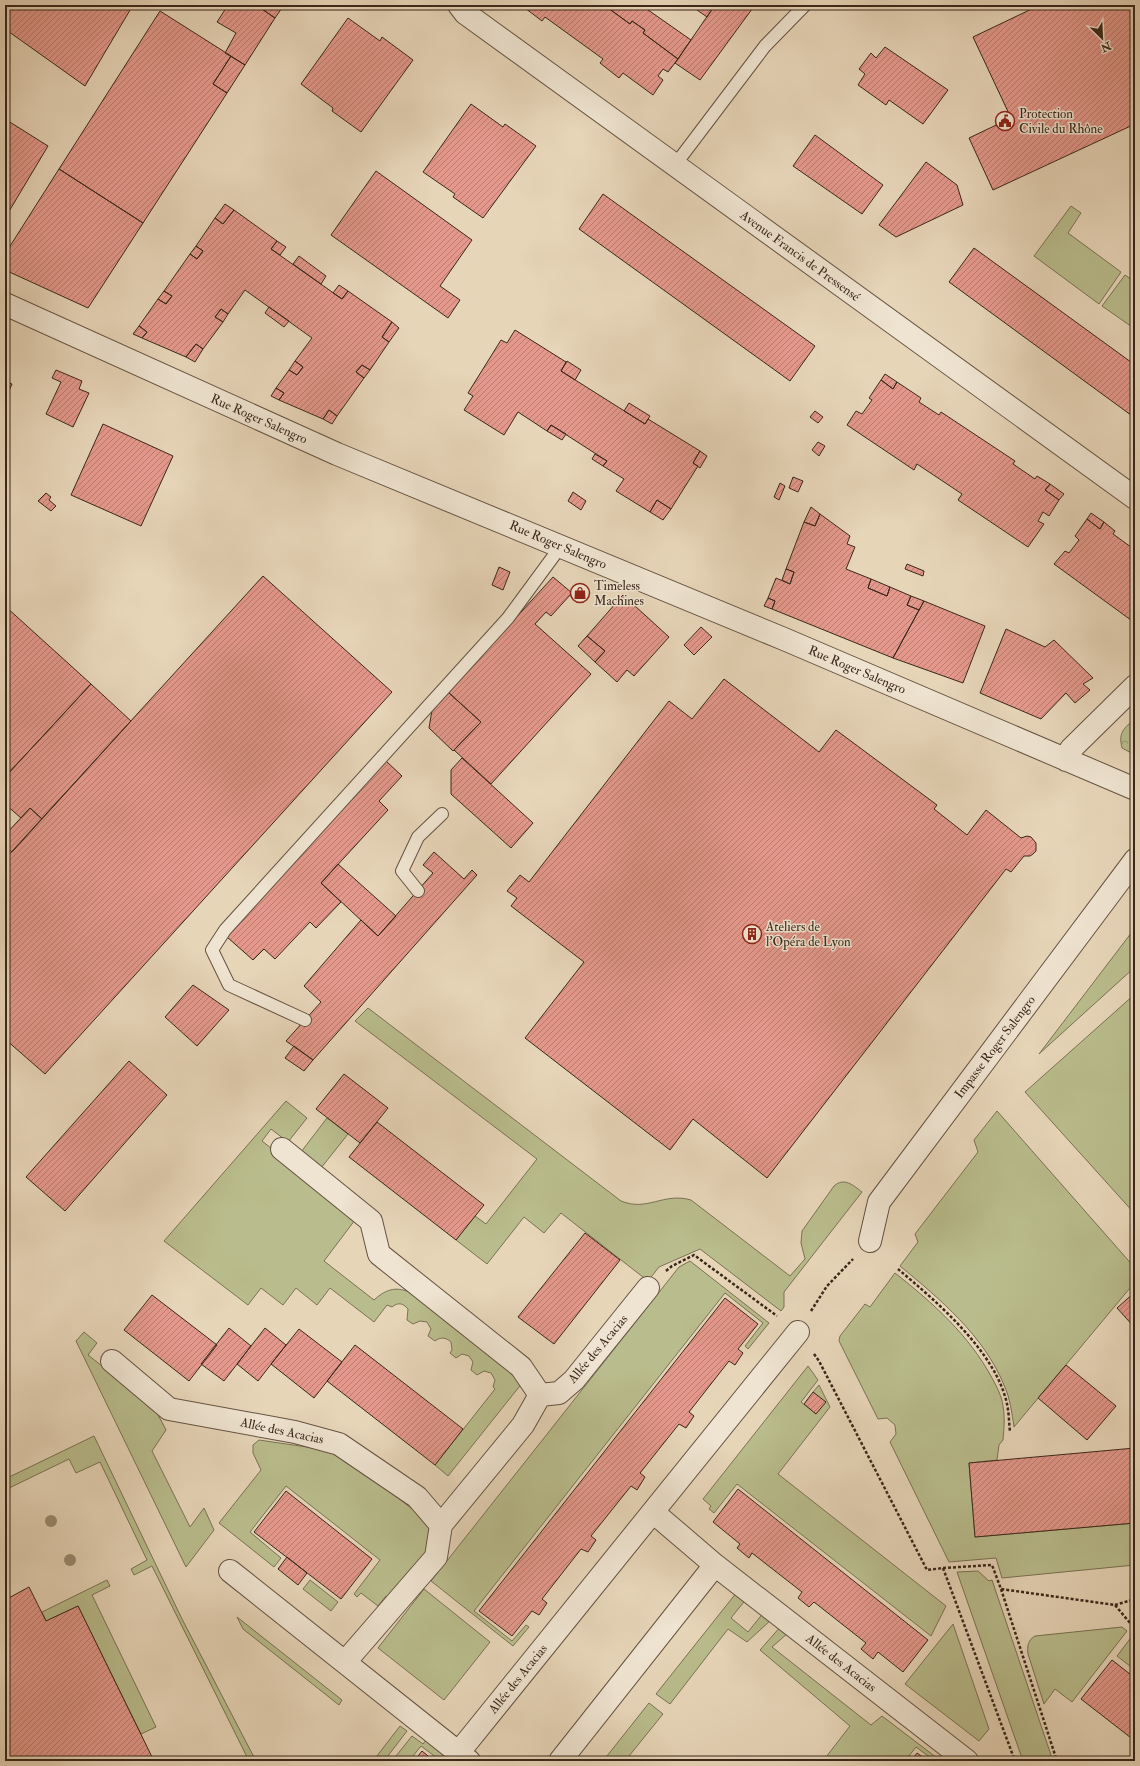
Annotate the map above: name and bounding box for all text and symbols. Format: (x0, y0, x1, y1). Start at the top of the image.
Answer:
north arrow (1082, 18, 1122, 58)
text: N (1098, 38, 1114, 55)
place label: Protection Civile du Rhône (1019, 106, 1103, 137)
public building icon: Protection Civile du Rhône (994, 110, 1016, 132)
street label: Avenue Francis de Pressensé (736, 207, 863, 305)
street label: Rue Roger Salengro (208, 390, 310, 448)
street label: Rue Roger Salengro (507, 517, 609, 573)
place label: Timeless Machines (594, 578, 645, 609)
shop icon: Timeless Machines (569, 582, 591, 604)
street label: Rue Roger Salengro (806, 642, 908, 698)
place label: Ateliers de l'Opéra de Lyon (765, 919, 851, 951)
building icon: Ateliers de l'Opéra de Lyon (741, 923, 763, 945)
street label: Impasse Roger Salengro (951, 992, 1040, 1102)
street label: Allée des Acacias (564, 1311, 632, 1387)
street label: Allée des Acacias (238, 1414, 326, 1448)
street label: Allée des Acacias (802, 1630, 880, 1696)
street label: Allée des Acacias (484, 1641, 551, 1718)

